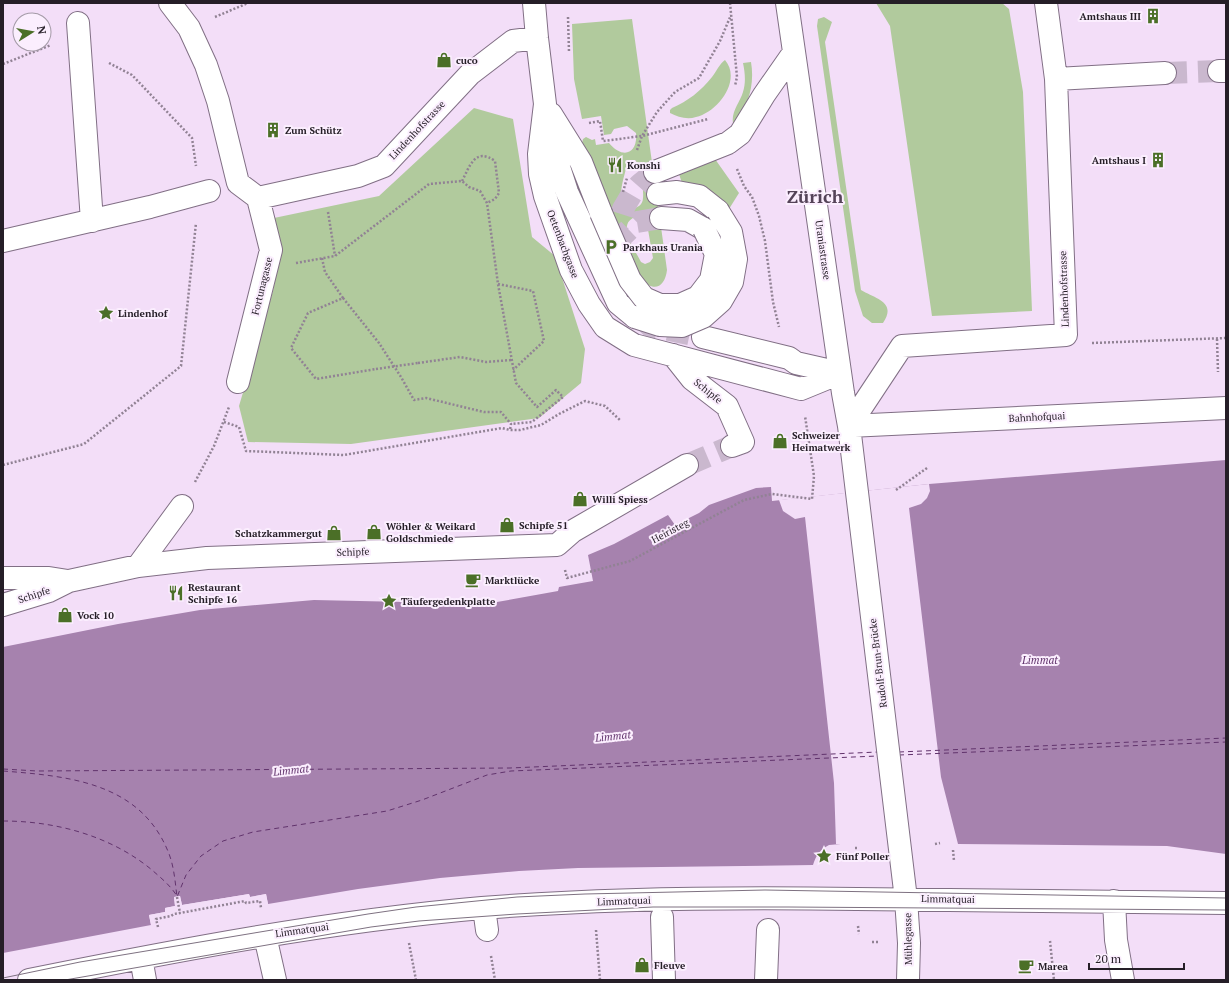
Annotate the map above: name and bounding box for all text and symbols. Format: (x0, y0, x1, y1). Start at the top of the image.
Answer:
building icon: Amtshaus III (1144, 7, 1162, 25)
place label: Amtshaus III (1079, 10, 1141, 23)
north arrow (12, 12, 52, 52)
text: N (34, 25, 50, 36)
shop icon: cuco (435, 51, 453, 69)
place label: cuco (456, 54, 478, 67)
street label: Lindenhofstrasse (386, 98, 448, 162)
building icon: Zum Schütz (264, 121, 282, 139)
place label: Zum Schütz (285, 124, 342, 137)
building icon: Amtshaus I (1149, 151, 1167, 169)
place label: Amtshaus I (1092, 154, 1146, 167)
restaurant icon: Konshi (606, 156, 624, 174)
place label: Konshi (627, 159, 661, 172)
district label: Zürich (787, 184, 844, 208)
street label: Oetenbachgasse (544, 208, 582, 280)
street label: Uraniastrasse (812, 219, 834, 281)
parking icon: Parkhaus Urania (602, 238, 620, 256)
place label: Parkhaus Urania (623, 241, 703, 254)
street label: Lindenhofstrasse (1056, 251, 1072, 327)
street label: Fortunagasse (249, 256, 275, 316)
place icon: Lindenhof (97, 304, 115, 322)
place label: Lindenhof (118, 307, 169, 320)
street label: Schipfe (691, 376, 725, 406)
street label: Bahnhofquai (1008, 409, 1066, 425)
place label: Schweizer Heimatwerk (792, 429, 851, 454)
shop icon: Schweizer Heimatwerk (771, 432, 789, 450)
shop icon: Willi Spiess (571, 490, 589, 508)
place label: Willi Spiess (592, 493, 648, 506)
street label: Heiristeg (649, 515, 692, 546)
shop icon: Schipfe 51 (498, 516, 516, 534)
place label: Schipfe 51 (519, 519, 568, 532)
place label: Wöhler & Weikard Goldschmiede (386, 520, 475, 545)
shop icon: Wöhler & Weikard Goldschmiede (365, 523, 383, 541)
shop icon: Schatzkammergut (325, 524, 343, 542)
place label: Schatzkammergut (235, 527, 322, 540)
street label: Schipfe (336, 545, 370, 559)
cafe icon: Marktlücke (464, 571, 482, 589)
place label: Marktlücke (485, 574, 540, 587)
place label: Restaurant Schipfe 16 (188, 581, 241, 606)
street label: Schipfe (16, 584, 52, 606)
restaurant icon: Restaurant Schipfe 16 (167, 584, 185, 602)
place icon: Täufergedenkplatte (380, 592, 398, 610)
place label: Täufergedenkplatte (401, 595, 496, 608)
shop icon: Vock 10 (56, 606, 74, 624)
place label: Vock 10 (77, 609, 114, 622)
street label: Rudolf-Brun-Brücke (866, 618, 890, 708)
water label: Limmat (1021, 653, 1058, 667)
water label: Limmat (593, 727, 632, 745)
water label: Limmat (271, 761, 310, 779)
place icon: Fünf Poller (815, 847, 833, 865)
place label: Fünf Poller (836, 850, 890, 863)
street label: Limmatquai (921, 892, 975, 906)
street label: Limmatquai (597, 894, 651, 908)
street label: Mühlegasse (901, 913, 915, 965)
street label: Limmatquai (274, 920, 330, 940)
scale bar (1089, 945, 1184, 971)
text: 20 m (1095, 951, 1122, 966)
shop icon: Fleuve (633, 956, 651, 974)
cafe icon: Marea (1017, 957, 1035, 975)
place label: Fleuve (654, 959, 686, 972)
place label: Marea (1038, 960, 1069, 973)

